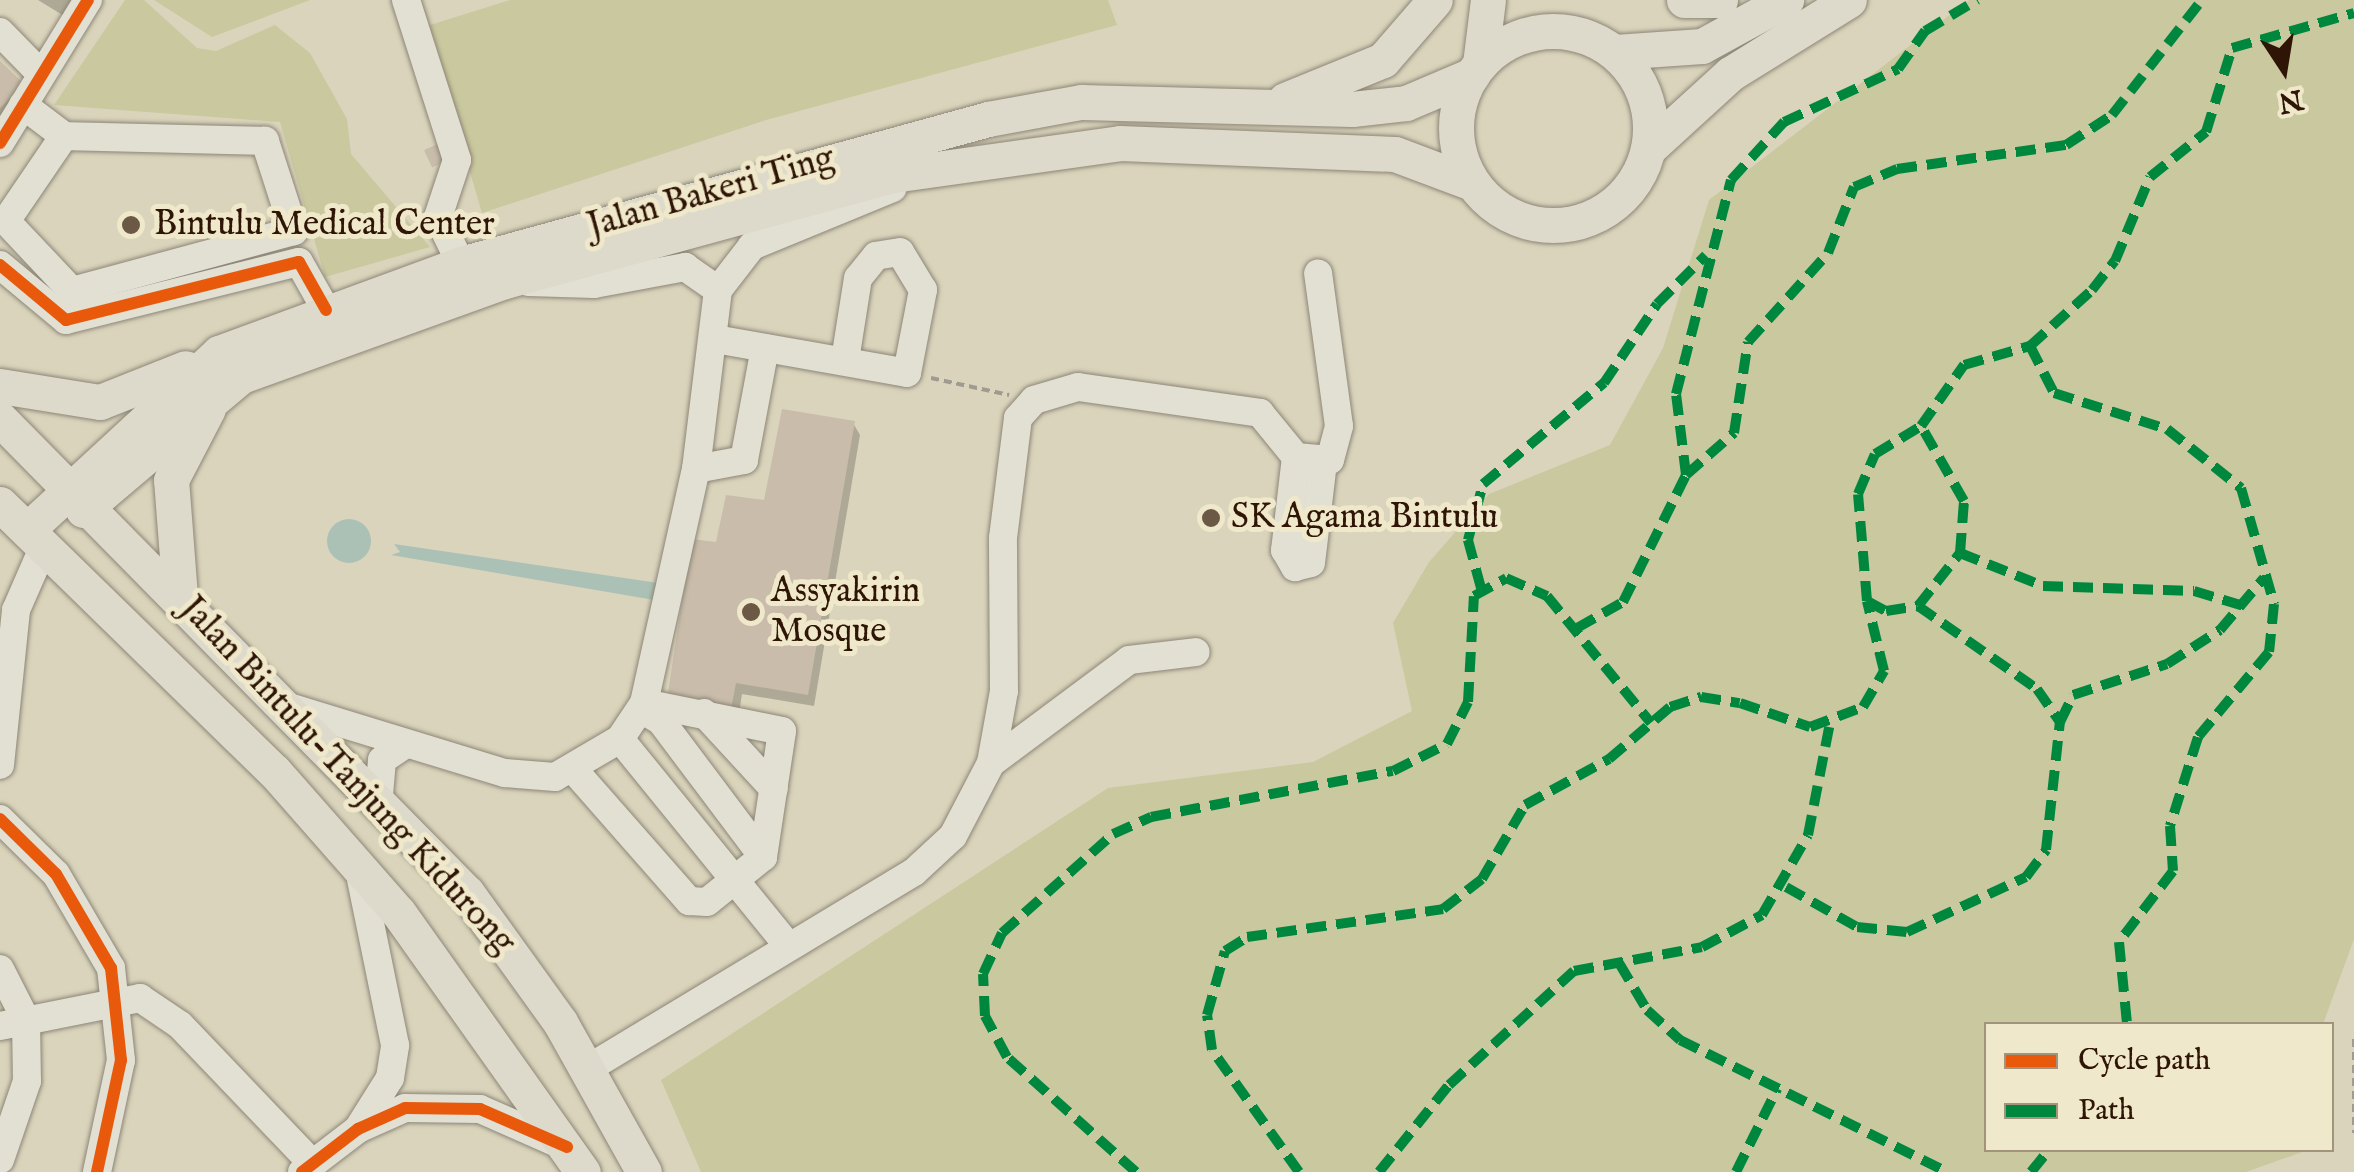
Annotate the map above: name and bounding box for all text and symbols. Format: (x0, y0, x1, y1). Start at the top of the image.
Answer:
north arrow (2234, 20, 2334, 120)
text: N (2275, 80, 2306, 119)
street label: Jalan Bakeri Ting (583, 138, 839, 248)
place label: Bintulu Medical Center (154, 204, 495, 246)
marker: Bintulu Medical Center (118, 212, 144, 238)
place label: SK Agama Bintulu (1231, 497, 1498, 539)
marker: SK Agama Bintulu (1200, 507, 1222, 529)
place label: Assyakirin Mosque (771, 571, 920, 653)
street label: Jalan Bintulu-Tanjung Kidurong (170, 589, 524, 963)
marker: Assyakirin Mosque (740, 601, 762, 623)
legend (1984, 1022, 2334, 1152)
text: Cycle path (2078, 1042, 2211, 1080)
text: Path (2078, 1092, 2134, 1130)

